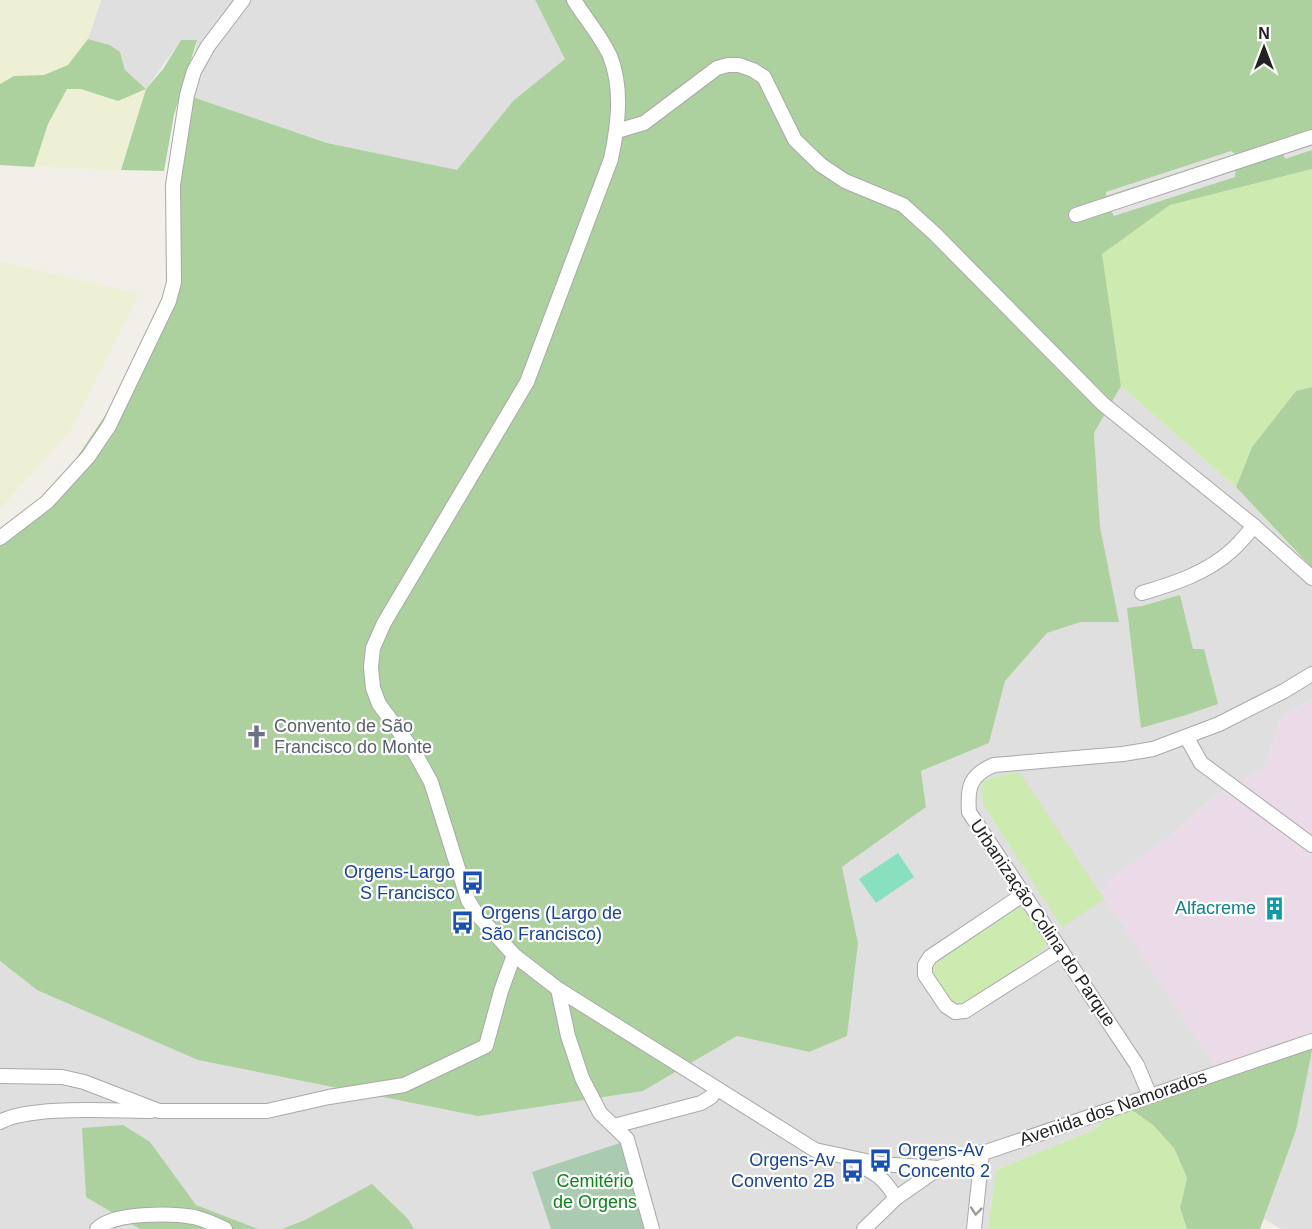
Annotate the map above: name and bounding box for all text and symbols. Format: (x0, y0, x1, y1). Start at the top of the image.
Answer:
north arrow (1234, 18, 1294, 78)
text: N (1258, 25, 1270, 42)
place label: Convento de São Francisco do Monte (274, 716, 432, 757)
church icon: Convento de São Francisco do Monte (243, 723, 269, 749)
street label: Urbanização Colina do Parque (966, 816, 1120, 1030)
place label: Orgens-Largo S Francisco (344, 862, 455, 903)
bus stop icon: Orgens-Largo S Francisco (460, 869, 486, 895)
building icon: Alfacreme (1261, 895, 1287, 921)
place label: Alfacreme (1175, 898, 1256, 918)
place label: Orgens (Largo de São Francisco) (481, 903, 622, 944)
bus stop icon: Orgens (Largo de São Francisco) (450, 910, 476, 936)
street label: Avenida dos Namorados (1017, 1067, 1209, 1149)
place label: Orgens-Av Concento 2 (898, 1140, 990, 1181)
bus stop icon: Orgens-Av Concento 2 (867, 1147, 893, 1173)
place label: Orgens-Av Convento 2B (731, 1150, 835, 1191)
bus stop icon: Orgens-Av Convento 2B (840, 1157, 866, 1183)
park label: Cemitério de Orgens (553, 1171, 637, 1212)
one-way arrow (970, 1207, 982, 1216)

